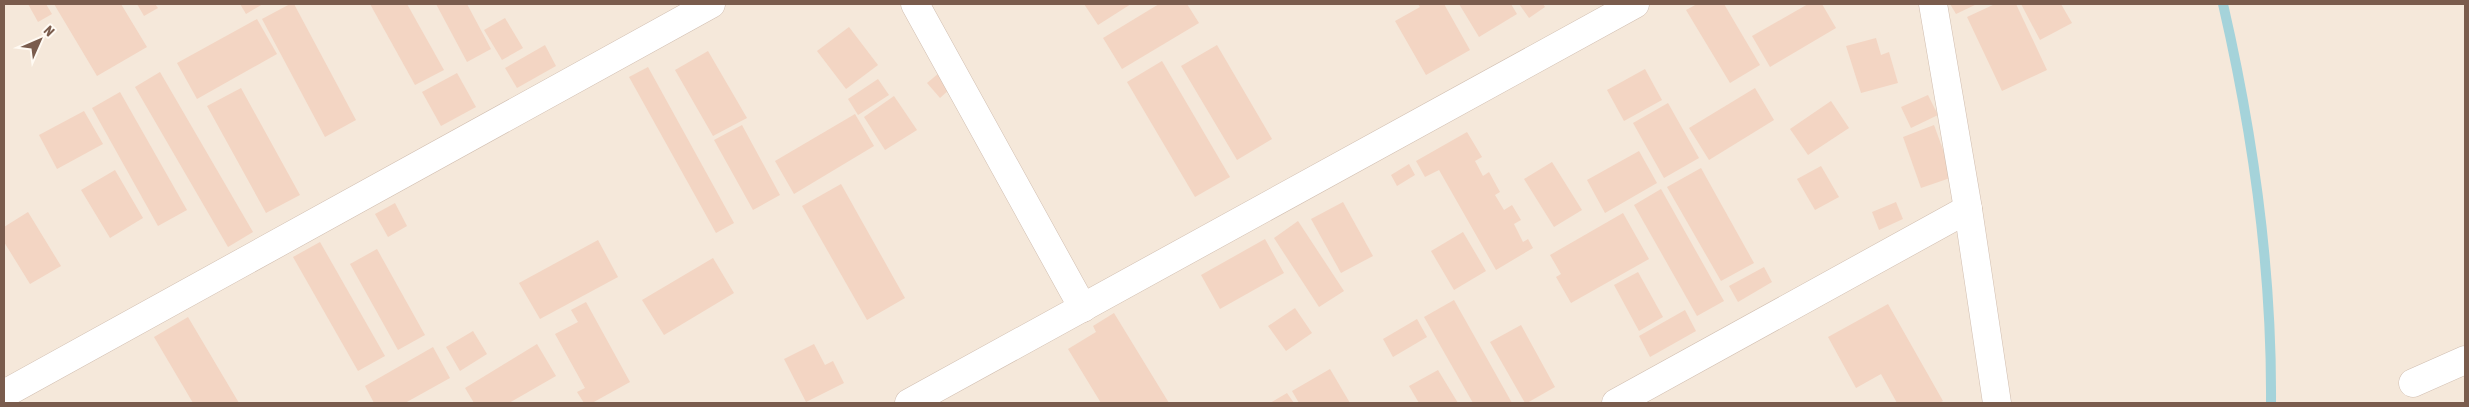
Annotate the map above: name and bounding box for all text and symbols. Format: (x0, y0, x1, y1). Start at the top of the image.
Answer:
north arrow (15, 15, 65, 65)
text: N (41, 22, 58, 39)

